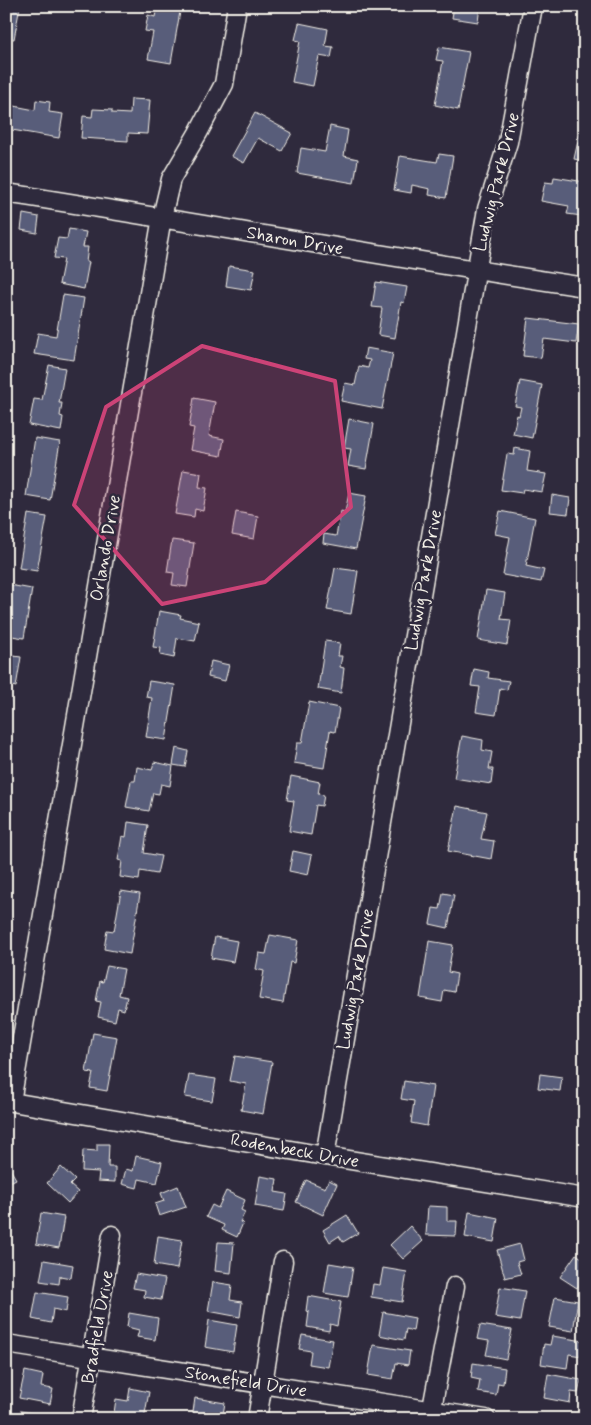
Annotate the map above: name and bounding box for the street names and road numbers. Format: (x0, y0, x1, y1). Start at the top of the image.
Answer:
street label: Ludwig Park Drive (468, 110, 526, 254)
street label: Sharon Drive (245, 221, 345, 261)
street label: Orlando Drive (85, 493, 127, 603)
street label: Ludwig Park Drive (400, 508, 448, 653)
street label: Ludwig Park Drive (332, 907, 380, 1052)
street label: Rodenbeck Drive (229, 1128, 361, 1174)
street label: Bradfield Drive (76, 1269, 120, 1386)
street label: Stonefield Drive (183, 1360, 309, 1403)

